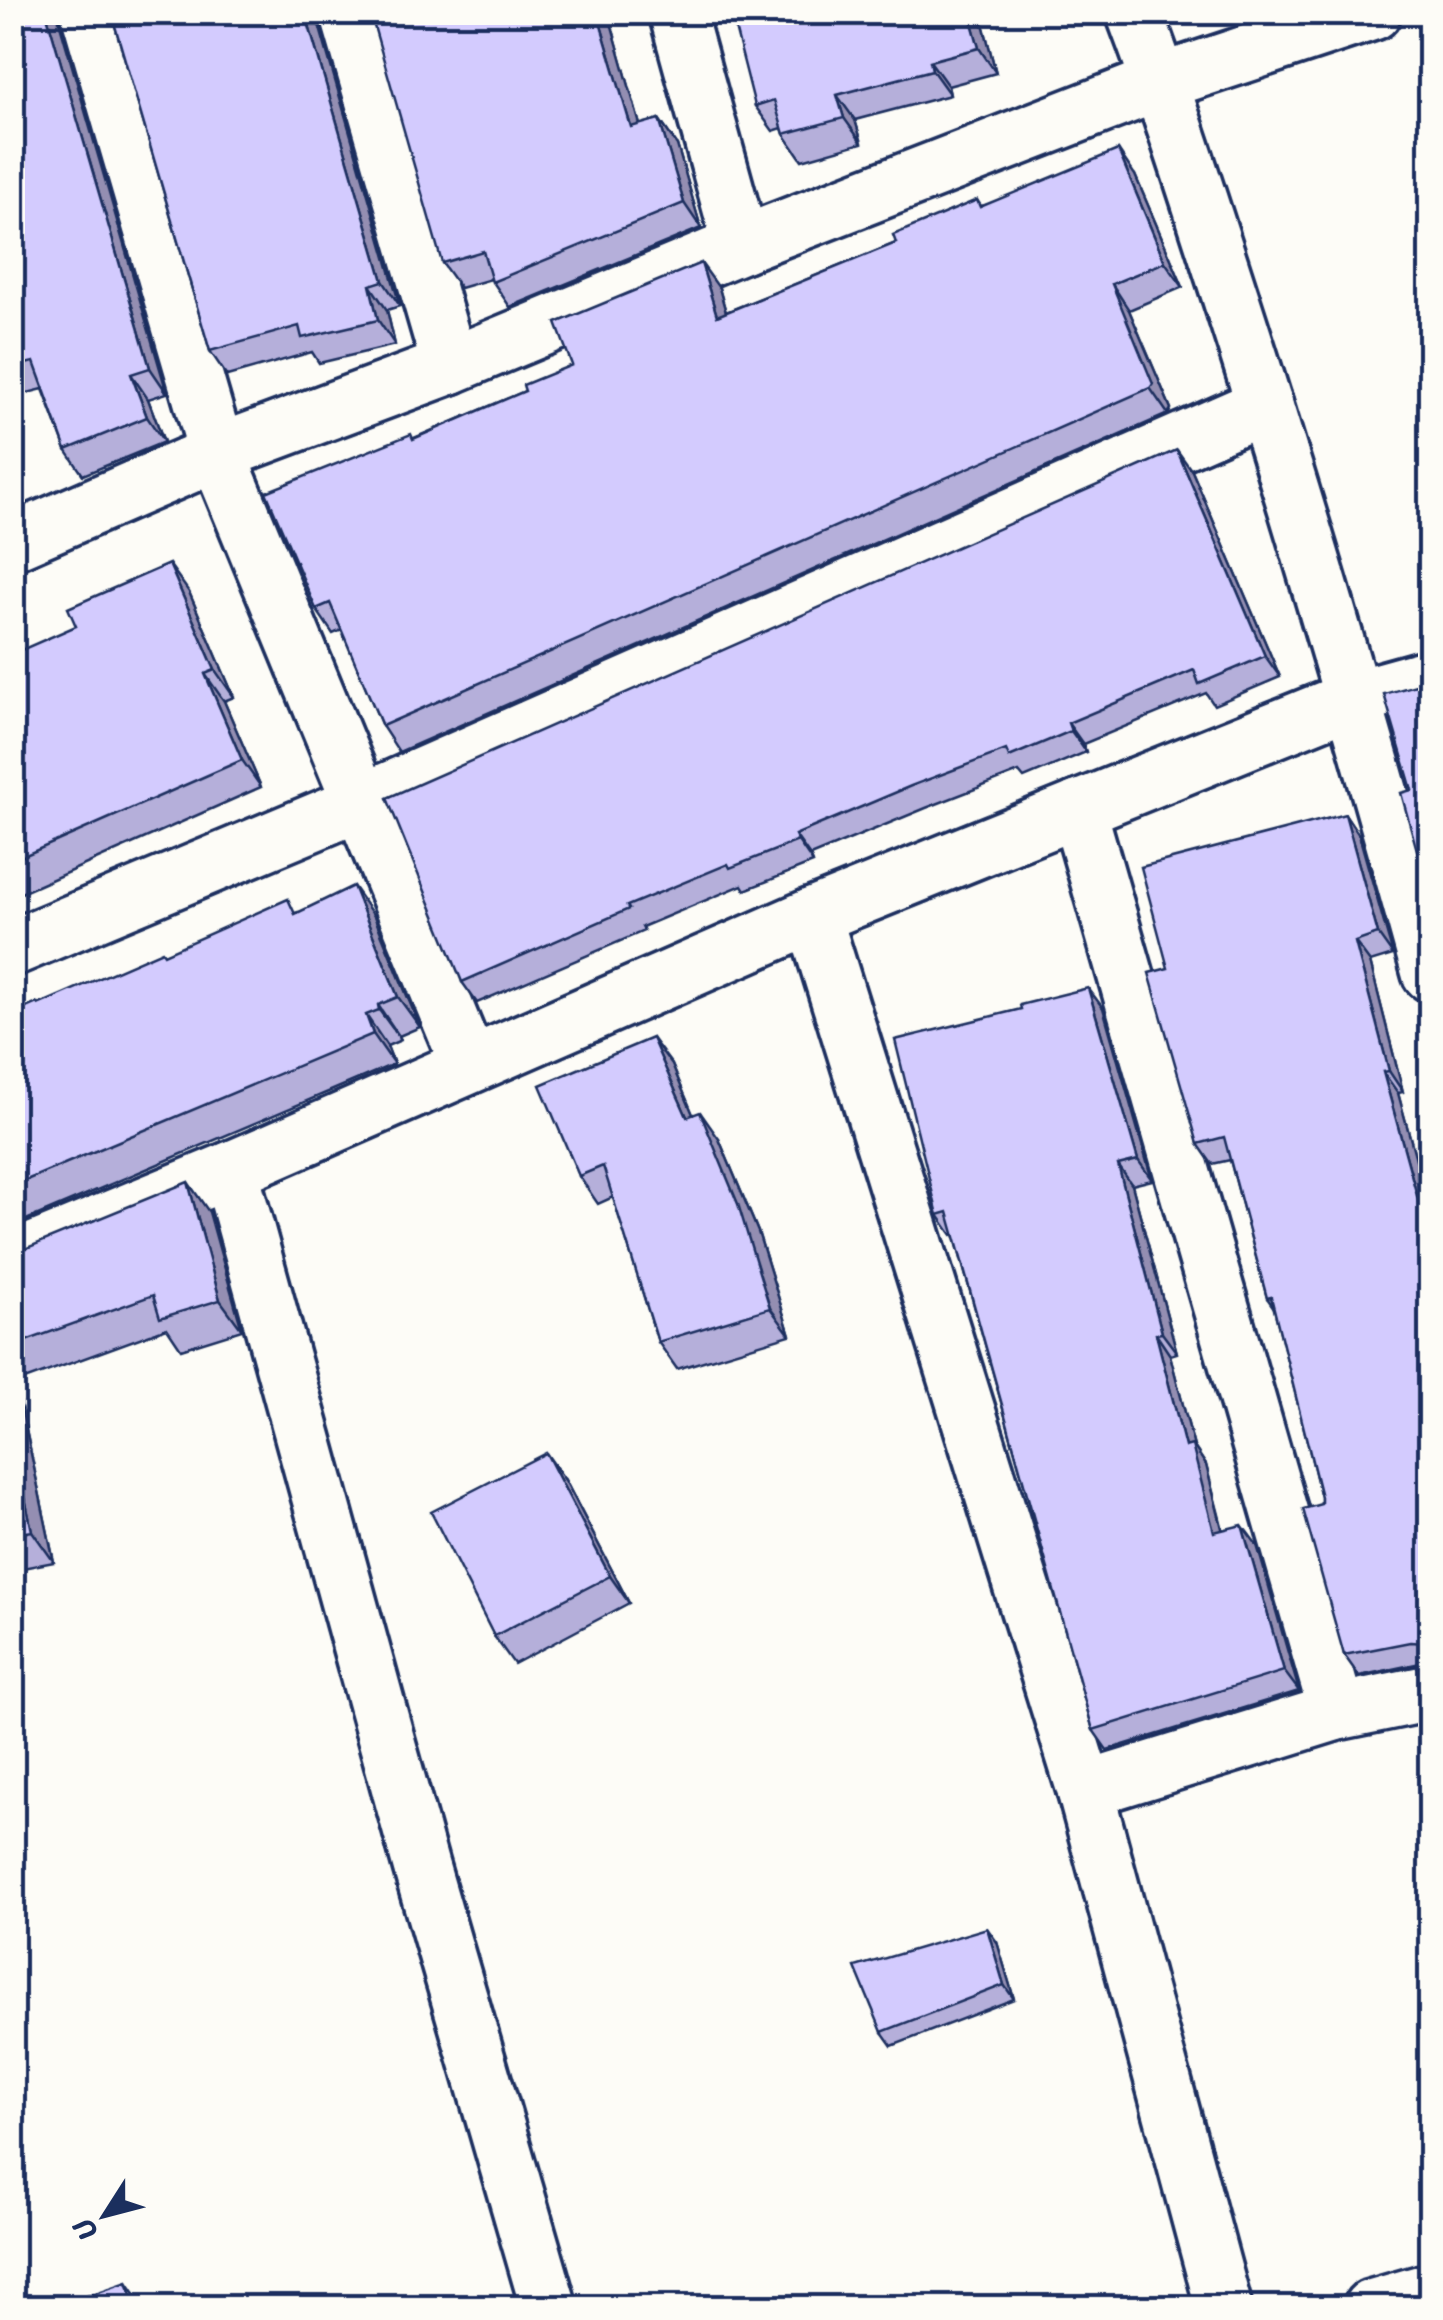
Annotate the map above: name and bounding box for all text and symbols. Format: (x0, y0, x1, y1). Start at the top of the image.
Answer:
north arrow (55, 2165, 155, 2265)
text: U (59, 2206, 110, 2251)

